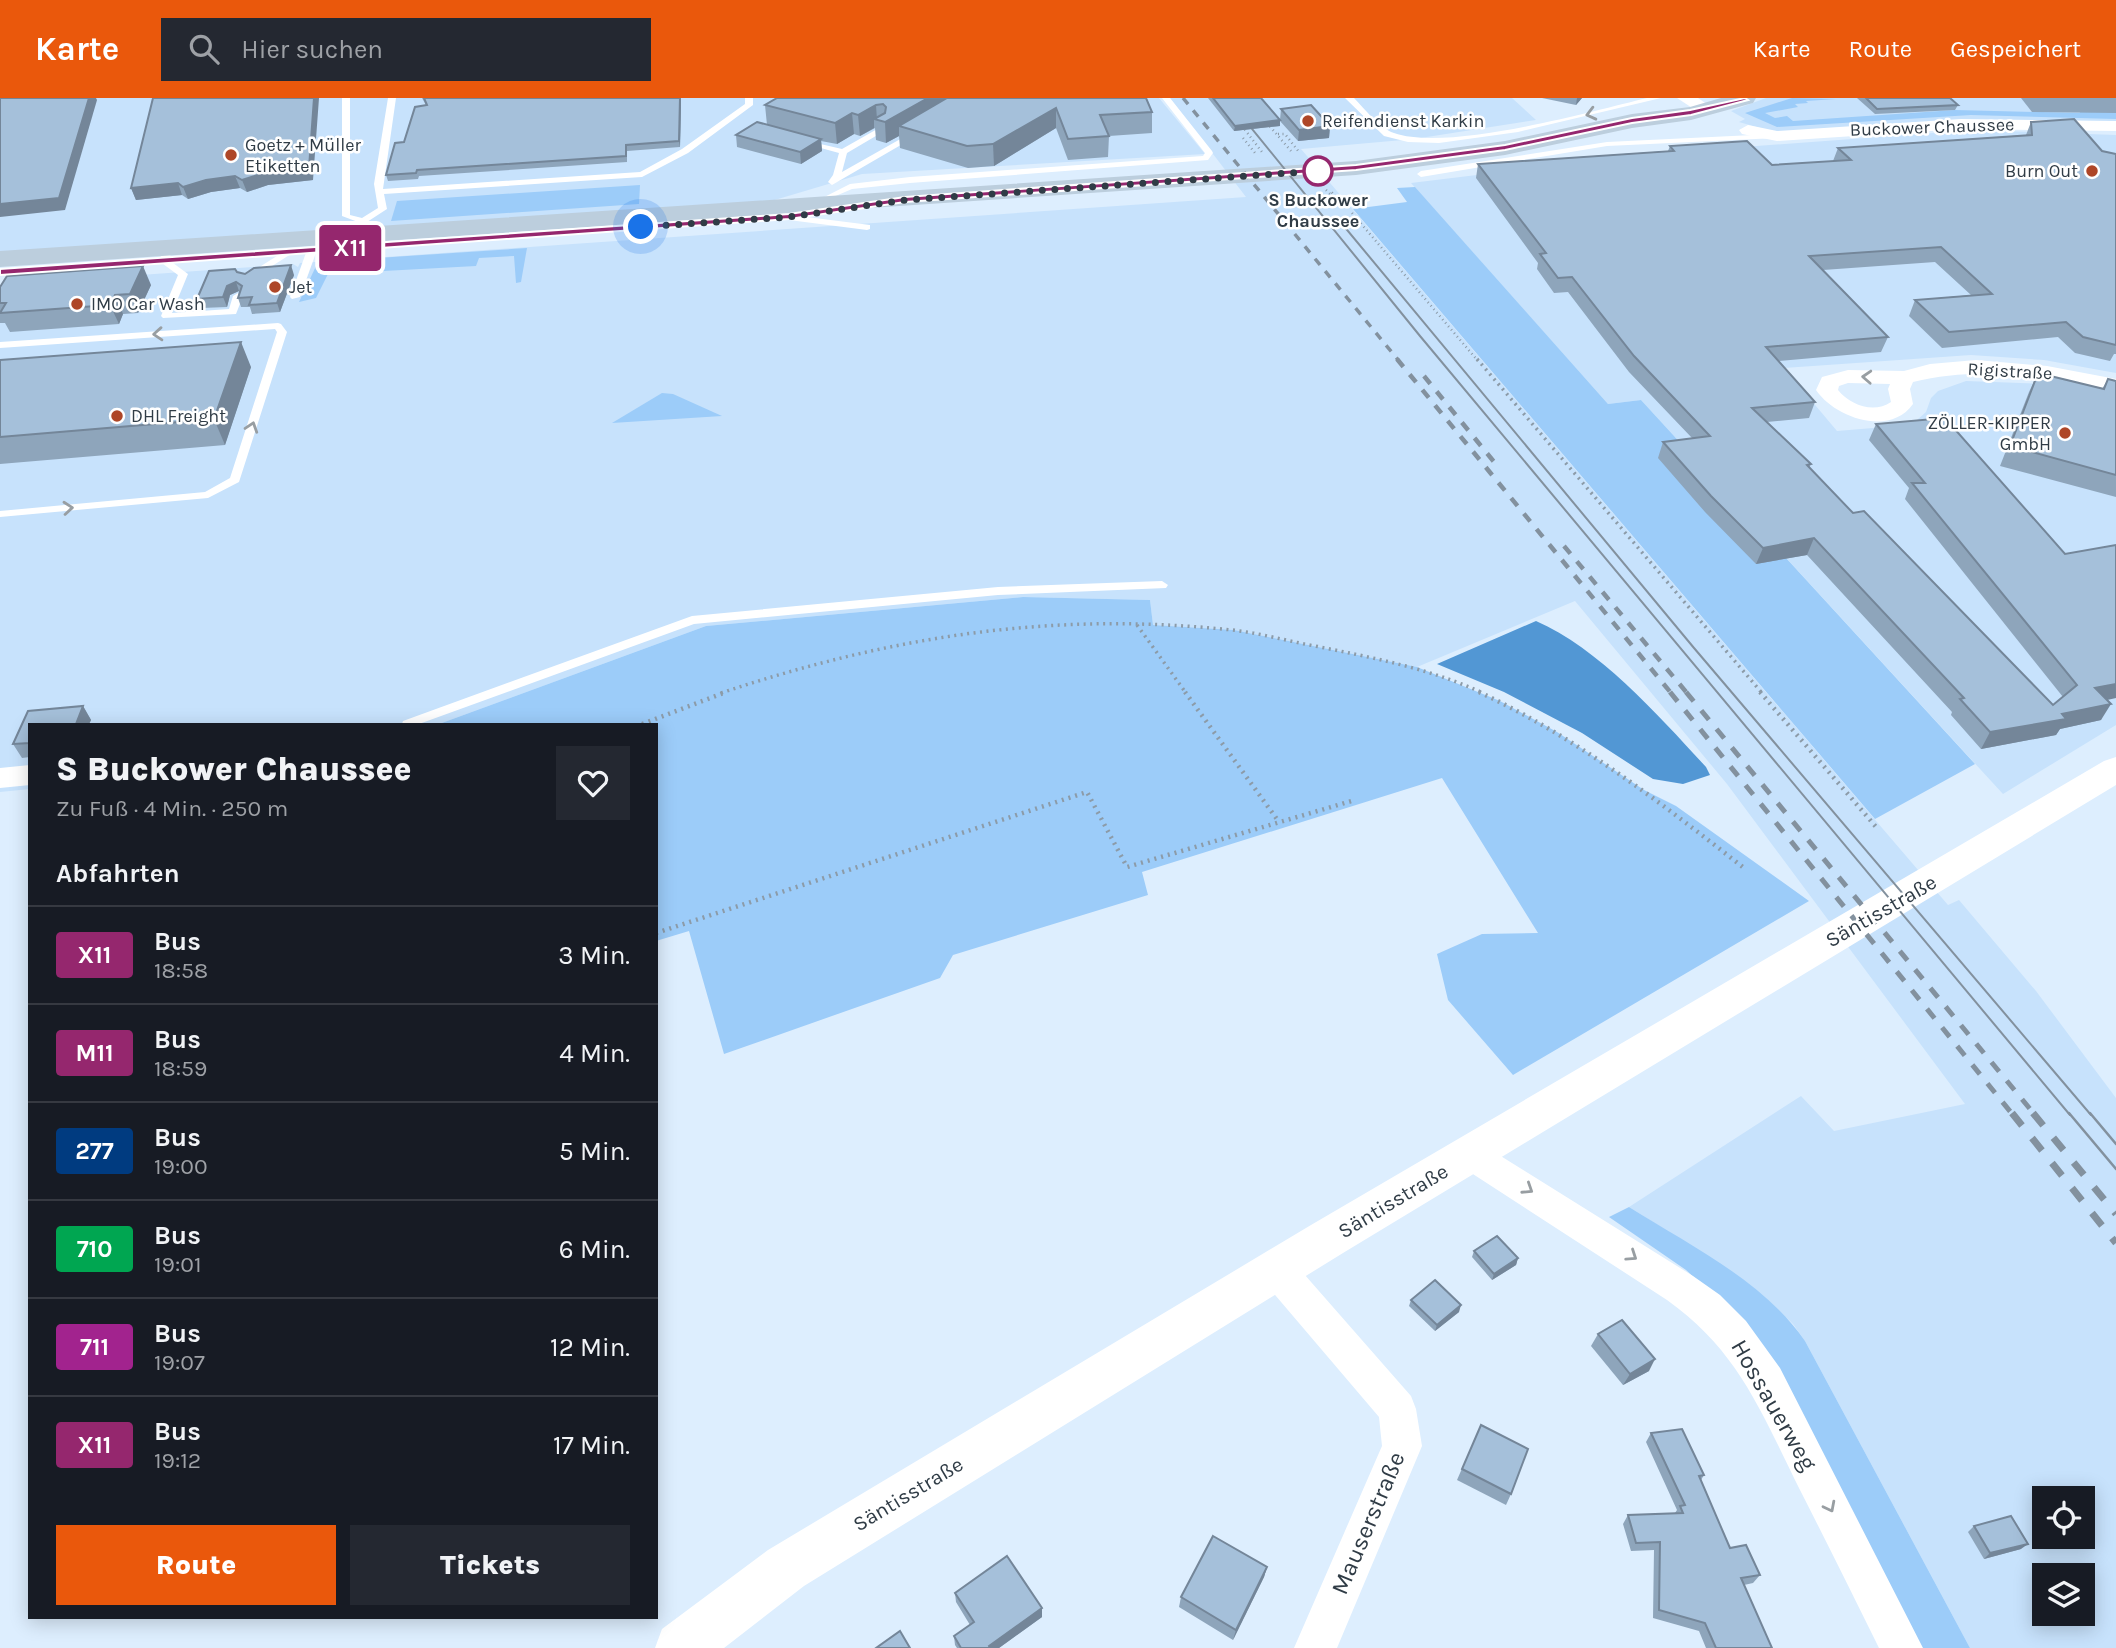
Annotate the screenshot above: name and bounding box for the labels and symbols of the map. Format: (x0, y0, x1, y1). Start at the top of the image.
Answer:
one-way arrow (1585, 106, 1597, 120)
place label: Reifendienst Karkin (1322, 110, 1484, 132)
marker: Reifendienst Karkin (1300, 113, 1316, 129)
street label: Buckower Chaussee (1849, 113, 2015, 141)
place label: Goetz + Müller Etiketten (245, 134, 361, 177)
marker: Goetz + Müller Etiketten (223, 147, 239, 163)
marker: S Buckower Chaussee (1303, 156, 1333, 186)
place label: Burn Out (2005, 160, 2078, 182)
marker: Burn Out (2084, 163, 2100, 179)
place label: S Buckower Chaussee (1268, 189, 1368, 232)
your location (623, 209, 658, 244)
line badge: X11 (310, 225, 390, 271)
place label: Jet (289, 276, 313, 298)
marker: Jet (267, 279, 283, 295)
place label: IMO Car Wash (91, 293, 205, 315)
marker: IMO Car Wash (69, 296, 85, 312)
one-way arrow (152, 326, 163, 341)
street label: Rigistraße (1967, 358, 2053, 384)
one-way arrow (1861, 369, 1872, 384)
place label: DHL Freight (131, 405, 226, 427)
marker: DHL Freight (109, 408, 125, 424)
place label: ZÖLLER-KIPPER GmbH (1927, 412, 2051, 455)
one-way arrow (244, 421, 258, 433)
marker: ZÖLLER-KIPPER GmbH (2057, 425, 2073, 441)
one-way arrow (63, 501, 74, 516)
street label: Säntisstraße (1821, 870, 1941, 952)
street label: Säntisstraße (1334, 1159, 1452, 1243)
one-way arrow (1520, 1181, 1533, 1194)
one-way arrow (1624, 1248, 1637, 1260)
street label: Hossauerweg (1725, 1335, 1823, 1476)
street label: Mauserstraße (1325, 1447, 1411, 1599)
street label: Säntisstraße (849, 1452, 967, 1536)
one-way arrow (1822, 1500, 1836, 1512)

